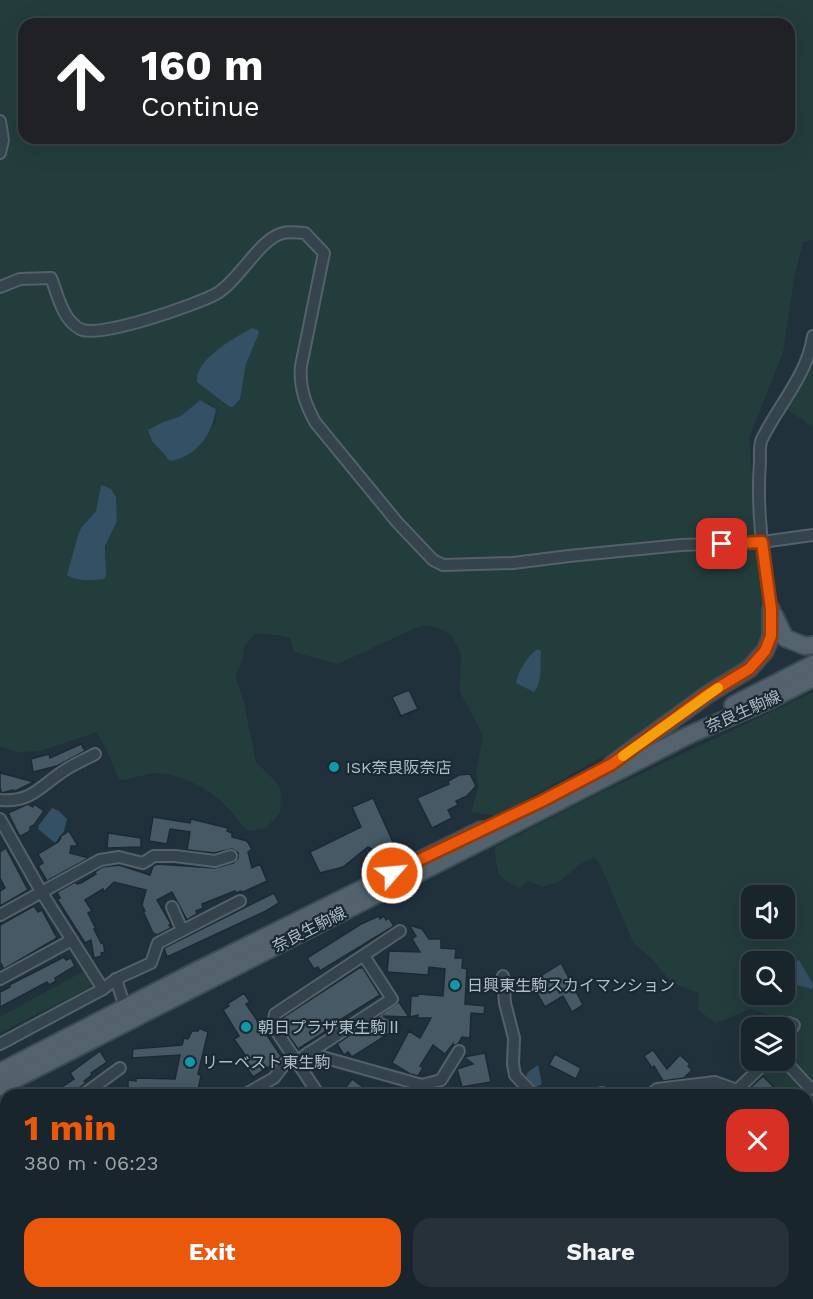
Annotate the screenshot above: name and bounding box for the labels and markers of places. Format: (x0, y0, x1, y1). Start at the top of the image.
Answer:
pin (696, 518, 747, 569)
place label: ISK奈良阪奈店 (346, 758, 452, 777)
marker: ISK奈良阪奈店 (327, 760, 341, 774)
place label: 日興東生駒スカイマンション (467, 976, 675, 995)
marker: 日興東生駒スカイマンション (448, 978, 462, 992)
place label: 朝日プラザ東生駒Ⅱ (258, 1018, 402, 1037)
marker: 朝日プラザ東生駒Ⅱ (239, 1020, 253, 1034)
place label: リーベスト東生駒 (202, 1053, 330, 1072)
marker: リーベスト東生駒 (183, 1055, 197, 1069)

